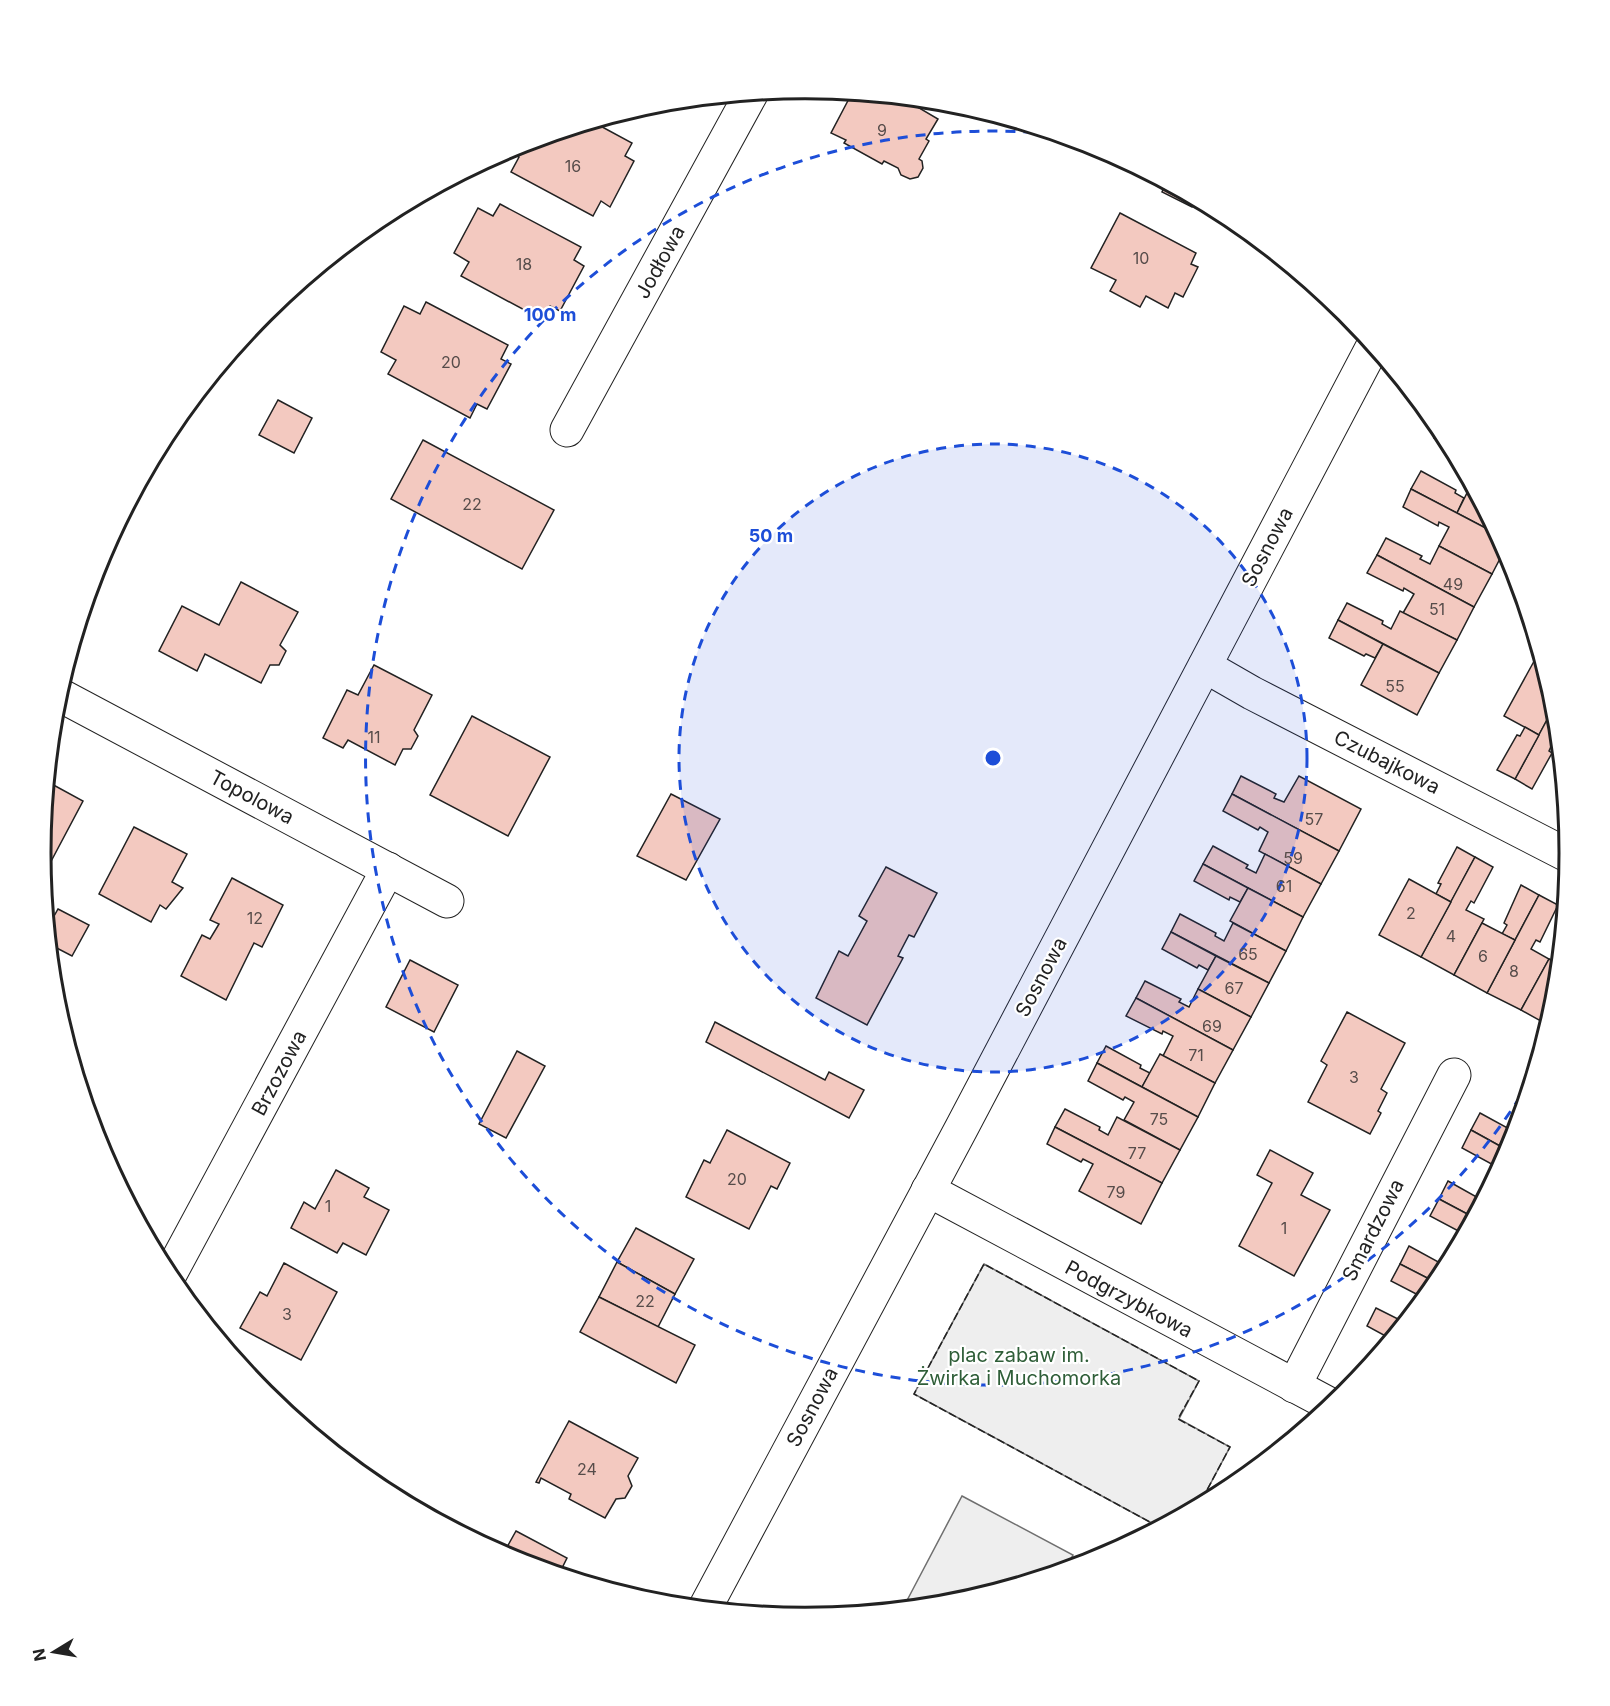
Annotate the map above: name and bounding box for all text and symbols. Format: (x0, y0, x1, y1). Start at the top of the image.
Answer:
house number: 9 (877, 120, 887, 140)
house number: 16 (565, 156, 581, 176)
street label: Jodłowa (630, 221, 690, 303)
house number: 10 (1133, 248, 1149, 268)
house number: 18 (516, 254, 532, 274)
text: 100 m (524, 304, 576, 325)
house number: 20 (441, 352, 461, 372)
house number: 22 (462, 494, 482, 514)
street label: Sosnowa (1236, 503, 1298, 591)
text: 50 m (749, 525, 793, 546)
house number: 49 (1443, 574, 1463, 594)
house number: 51 (1429, 599, 1445, 619)
house number: 55 (1385, 676, 1405, 696)
street label: Czubajkowa (1330, 725, 1444, 799)
house number: 11 (367, 727, 381, 747)
centre of rings (983, 748, 1003, 768)
street label: Topolowa (206, 765, 298, 829)
house number: 57 (1305, 809, 1323, 829)
house number: 59 (1283, 848, 1303, 868)
house number: 61 (1276, 876, 1292, 896)
house number: 2 (1406, 903, 1416, 923)
house number: 12 (247, 908, 263, 928)
house number: 4 (1446, 926, 1456, 946)
street label: Sosnowa (1010, 933, 1072, 1021)
house number: 65 (1238, 944, 1258, 964)
house number: 6 (1478, 946, 1488, 966)
house number: 8 (1509, 961, 1519, 981)
house number: 67 (1225, 978, 1243, 998)
house number: 69 (1202, 1016, 1222, 1036)
street label: Brzozowa (247, 1026, 311, 1120)
house number: 71 (1188, 1045, 1204, 1065)
house number: 3 (1349, 1067, 1359, 1087)
house number: 75 (1150, 1109, 1168, 1129)
house number: 77 (1128, 1143, 1146, 1163)
house number: 20 (727, 1169, 747, 1189)
street label: Smardzowa (1337, 1175, 1409, 1285)
house number: 79 (1107, 1182, 1125, 1202)
house number: 1 (325, 1196, 331, 1216)
house number: 1 (1281, 1218, 1287, 1238)
street label: Podgrzybkowa (1061, 1255, 1197, 1343)
house number: 22 (635, 1291, 655, 1311)
house number: 3 (282, 1304, 292, 1324)
park label: plac zabaw im. Żwirka i Muchomorka (917, 1343, 1121, 1390)
street label: Sosnowa (781, 1363, 843, 1451)
house number: 24 (577, 1459, 597, 1479)
north arrow (24, 1622, 84, 1682)
text: N (28, 1647, 50, 1663)

